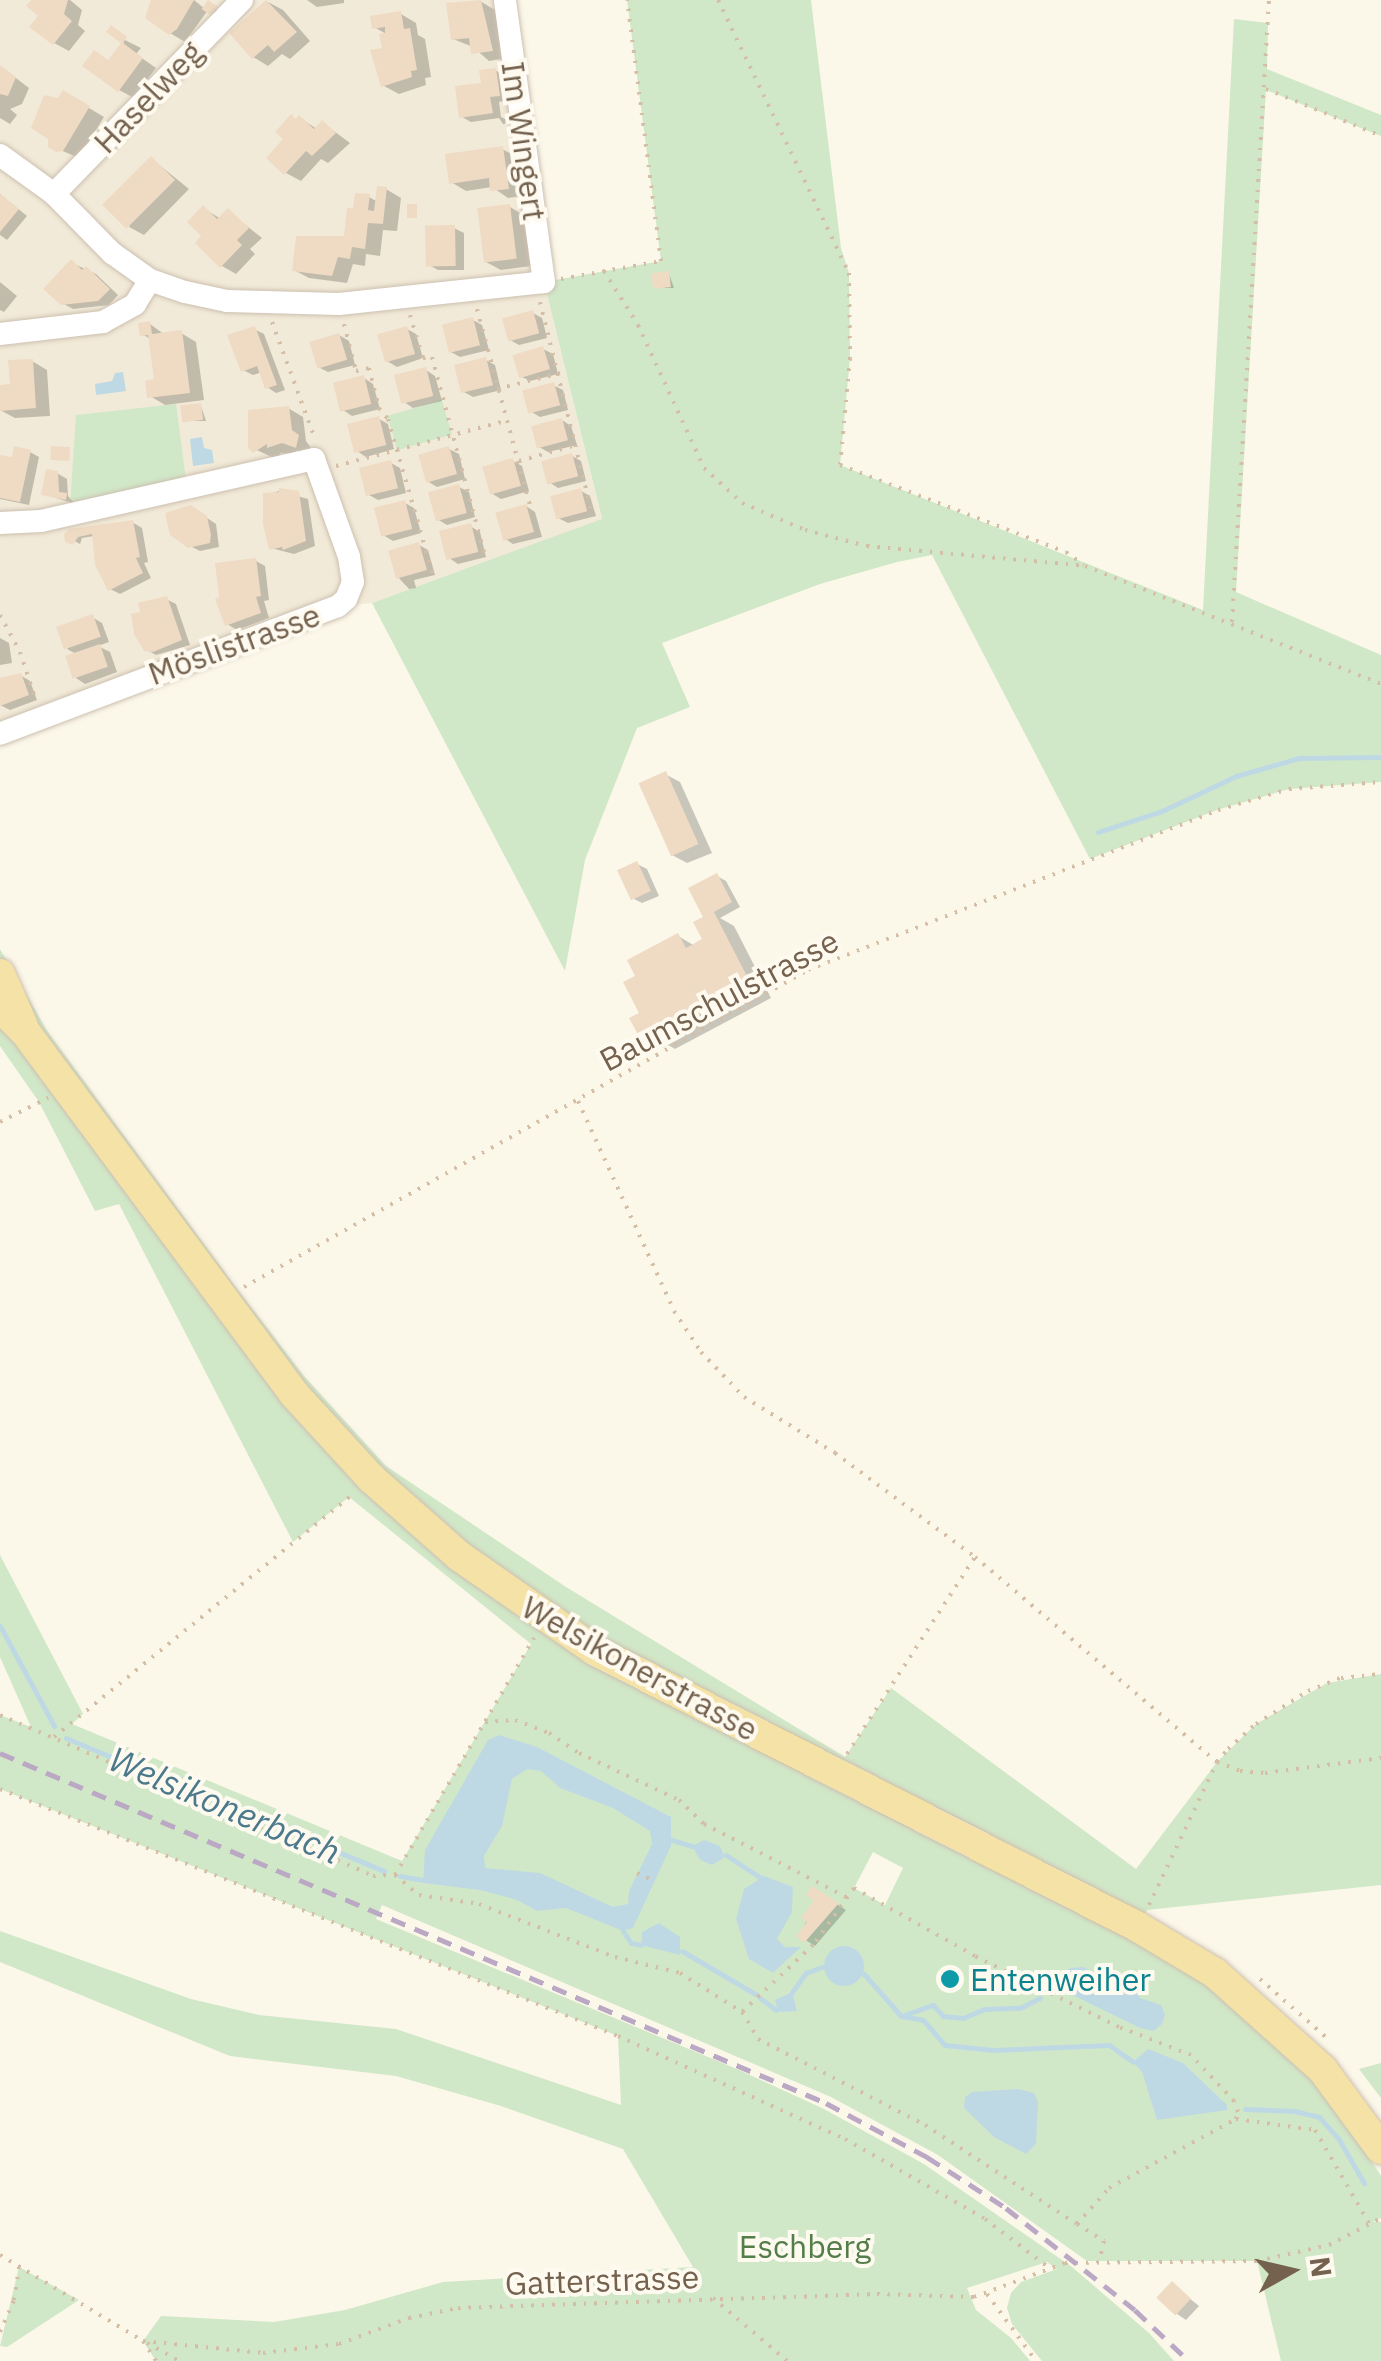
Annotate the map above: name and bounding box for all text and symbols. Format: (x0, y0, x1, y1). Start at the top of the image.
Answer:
street label: Haselweg (85, 33, 211, 161)
street label: Im Wingert (494, 59, 554, 223)
street label: Möslistrasse (143, 595, 325, 693)
street label: Baumschulstrasse (593, 921, 845, 1079)
street label: Welsikonerstrasse (515, 1587, 765, 1749)
water label: Welsikonerbach (103, 1737, 347, 1873)
place label: Entenweiher (970, 1960, 1151, 1998)
marker: Entenweiher (939, 1968, 961, 1990)
north arrow (1241, 2221, 1341, 2321)
park label: Eschberg (739, 2227, 871, 2265)
text: N (1301, 2254, 1341, 2279)
street label: Gatterstrasse (504, 2257, 700, 2303)

